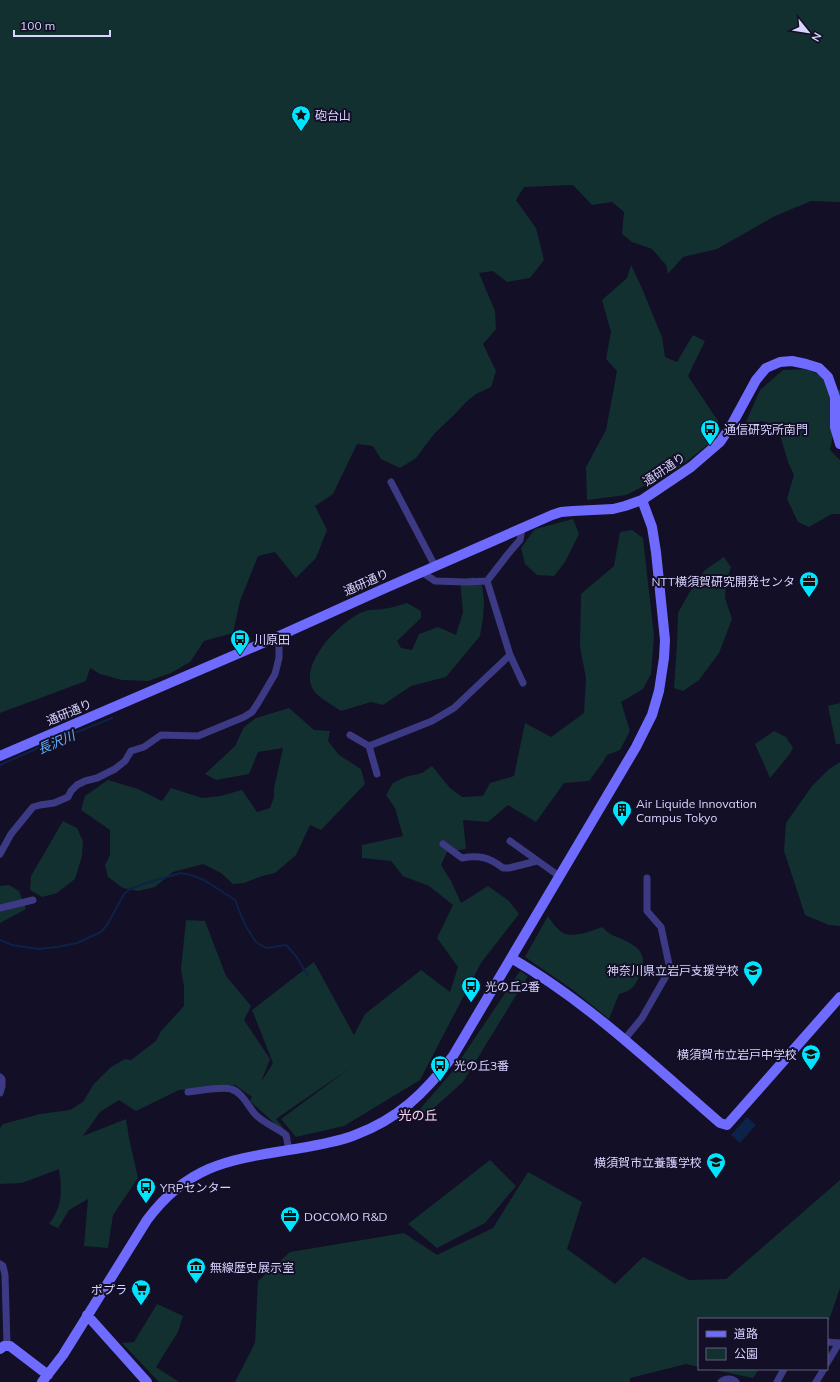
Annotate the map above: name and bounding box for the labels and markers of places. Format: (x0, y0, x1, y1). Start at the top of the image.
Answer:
place icon: 砲台山 (290, 104, 312, 132)
place label: 砲台山 (315, 108, 351, 123)
bus stop icon: 通信研究所南門 (699, 418, 721, 446)
place label: 通信研究所南門 (724, 422, 808, 437)
office icon: NTT横須賀研究開発センタ (798, 570, 820, 598)
place label: NTT横須賀研究開発センタ (651, 574, 795, 589)
bus stop icon: 川原田 (229, 628, 251, 656)
place label: 川原田 (254, 632, 290, 647)
place label: Air Liquide Innovation Campus Tokyo (636, 796, 757, 825)
building icon: Air Liquide Innovation Campus Tokyo (611, 799, 633, 827)
school or university icon: 神奈川県立岩戸支援学校 (742, 959, 764, 987)
place label: 神奈川県立岩戸支援学校 (607, 963, 739, 978)
bus stop icon: 光の丘2番 (460, 975, 482, 1003)
place label: 光の丘2番 (485, 979, 540, 994)
school or university icon: 横須賀市立岩戸中学校 (800, 1043, 822, 1071)
place label: 横須賀市立岩戸中学校 (677, 1047, 797, 1062)
bus stop icon: 光の丘3番 (429, 1054, 451, 1082)
place label: 光の丘3番 (454, 1058, 509, 1073)
school or university icon: 横須賀市立養護学校 (705, 1151, 727, 1179)
place label: 横須賀市立養護学校 (594, 1155, 702, 1170)
bus stop icon: YRPセンター (135, 1176, 157, 1204)
place label: YRPセンター (159, 1180, 232, 1195)
office icon: DOCOMO R&D (279, 1205, 301, 1233)
place label: DOCOMO R&D (304, 1209, 387, 1224)
museum icon: 無線歴史展示室 (185, 1256, 207, 1284)
place label: 無線歴史展示室 (210, 1260, 294, 1275)
supermarket icon: ポプラ (130, 1278, 152, 1306)
place label: ポプラ (91, 1282, 127, 1297)

